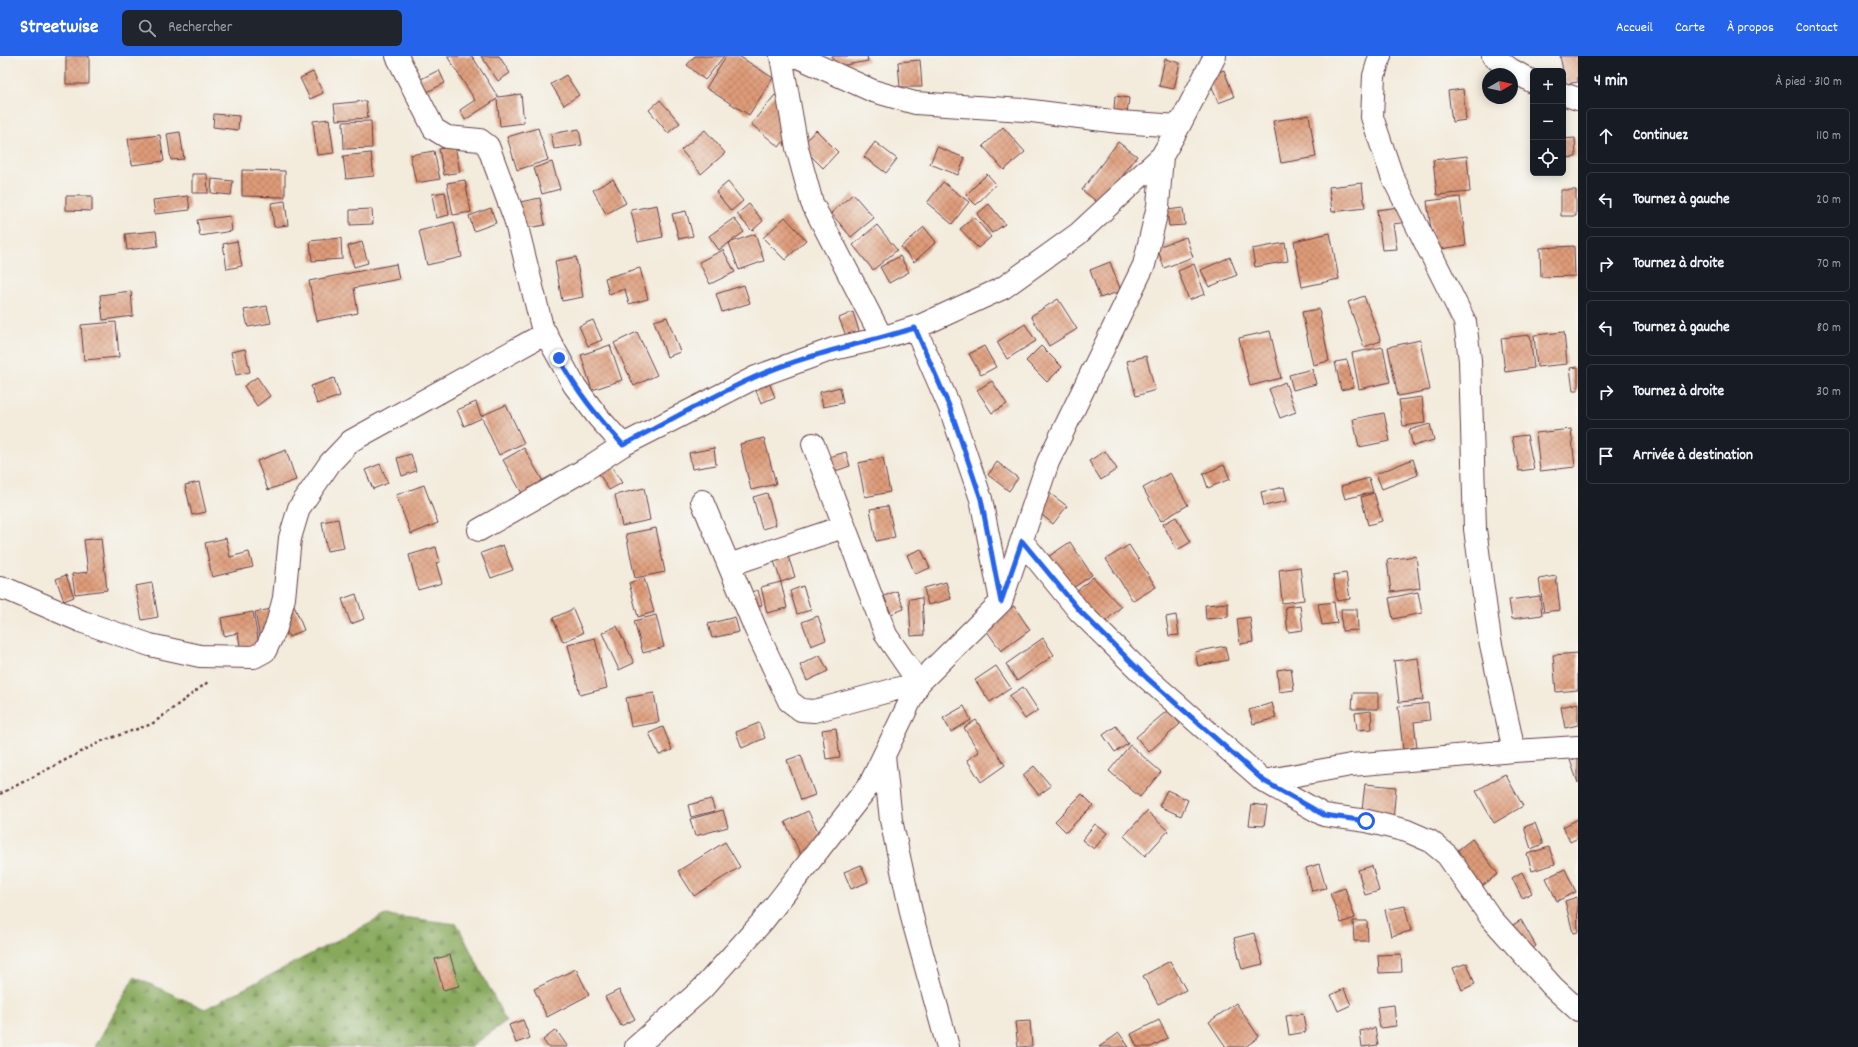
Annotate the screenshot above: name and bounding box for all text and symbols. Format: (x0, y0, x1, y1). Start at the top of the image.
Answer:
search box (122, 10, 402, 46)
text: Streetwise (20, 15, 98, 42)
icon: search (136, 17, 158, 39)
text: Rechercher (168, 17, 232, 39)
text: Accueil (1616, 18, 1653, 38)
text: Carte (1675, 18, 1705, 38)
text: À propos (1727, 18, 1774, 38)
text: Contact (1796, 18, 1838, 38)
north arrow (1482, 68, 1518, 104)
map controls (1530, 68, 1566, 176)
button: + (1530, 68, 1566, 104)
text: 4 min (1594, 70, 1628, 94)
text: À pied · 310 m (1776, 73, 1842, 92)
button: − (1530, 104, 1566, 140)
icon: ahead (1595, 125, 1617, 147)
text: Continuez (1633, 125, 1688, 147)
text: 110 m (1816, 127, 1841, 146)
button: locate (1530, 140, 1566, 176)
icon: left (1595, 189, 1617, 211)
text: Tournez à gauche (1633, 189, 1730, 211)
text: 20 m (1816, 191, 1841, 210)
icon: right (1595, 253, 1617, 275)
text: Tournez à droite (1633, 253, 1724, 275)
text: 70 m (1817, 255, 1841, 274)
icon: left (1595, 317, 1617, 339)
text: Tournez à gauche (1633, 317, 1730, 339)
text: 80 m (1817, 319, 1841, 338)
route end (550, 349, 568, 367)
icon: right (1595, 381, 1617, 403)
text: Tournez à droite (1633, 381, 1724, 403)
text: 30 m (1816, 383, 1841, 402)
icon: arrive (1595, 445, 1617, 467)
text: Arrivée à destination (1633, 445, 1753, 467)
route start (1357, 812, 1375, 830)

